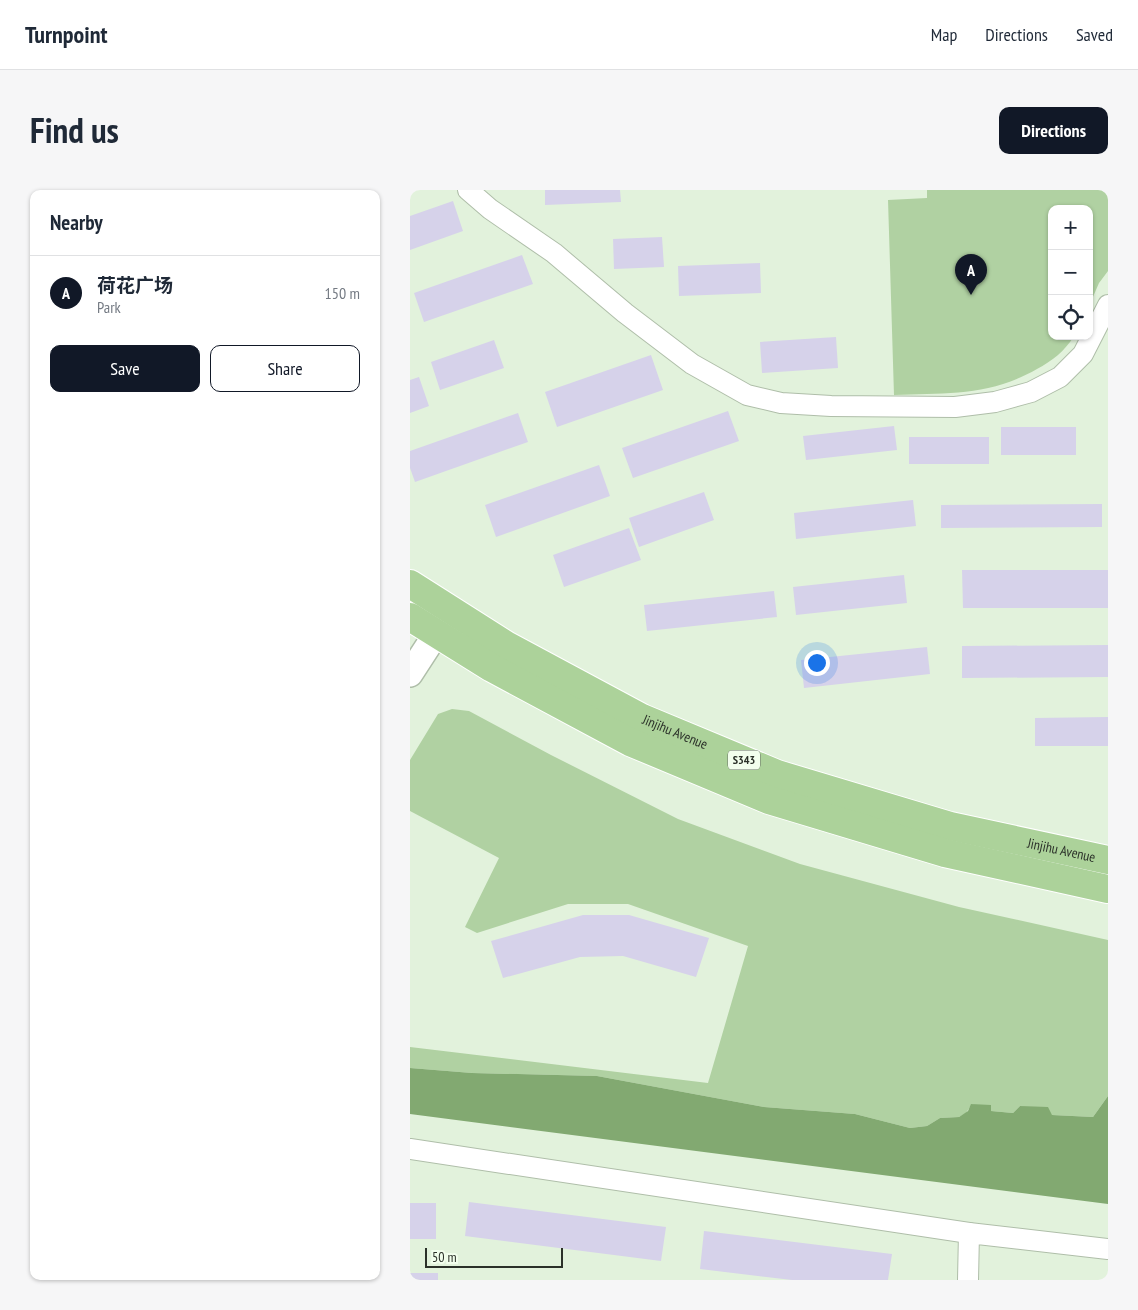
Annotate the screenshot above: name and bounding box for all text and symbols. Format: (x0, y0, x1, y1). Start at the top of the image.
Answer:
text: Turnpoint (25, 19, 107, 50)
text: Map (931, 23, 957, 46)
text: Directions (985, 23, 1048, 46)
text: Saved (1076, 23, 1113, 46)
text: Find us (30, 107, 119, 153)
button: Directions (999, 107, 1108, 154)
map controls (1048, 205, 1093, 340)
button: + (1048, 205, 1093, 250)
text: Nearby (50, 209, 103, 236)
button: − (1048, 250, 1093, 295)
pin: A (955, 254, 987, 295)
text: 荷花广场 (97, 273, 173, 297)
text: A (62, 283, 70, 303)
text: 150 m (325, 283, 360, 303)
button: locate (1048, 295, 1093, 340)
text: Park (97, 297, 121, 317)
button: Save (50, 345, 200, 392)
button: Share (210, 345, 360, 392)
your location (804, 650, 830, 676)
street label: Jinjihu Avenue (639, 710, 711, 753)
road number: S343 (728, 750, 760, 770)
street label: Jinjihu Avenue (1025, 834, 1097, 866)
scale bar (425, 1245, 562, 1268)
text: 50 m (432, 1248, 457, 1266)

